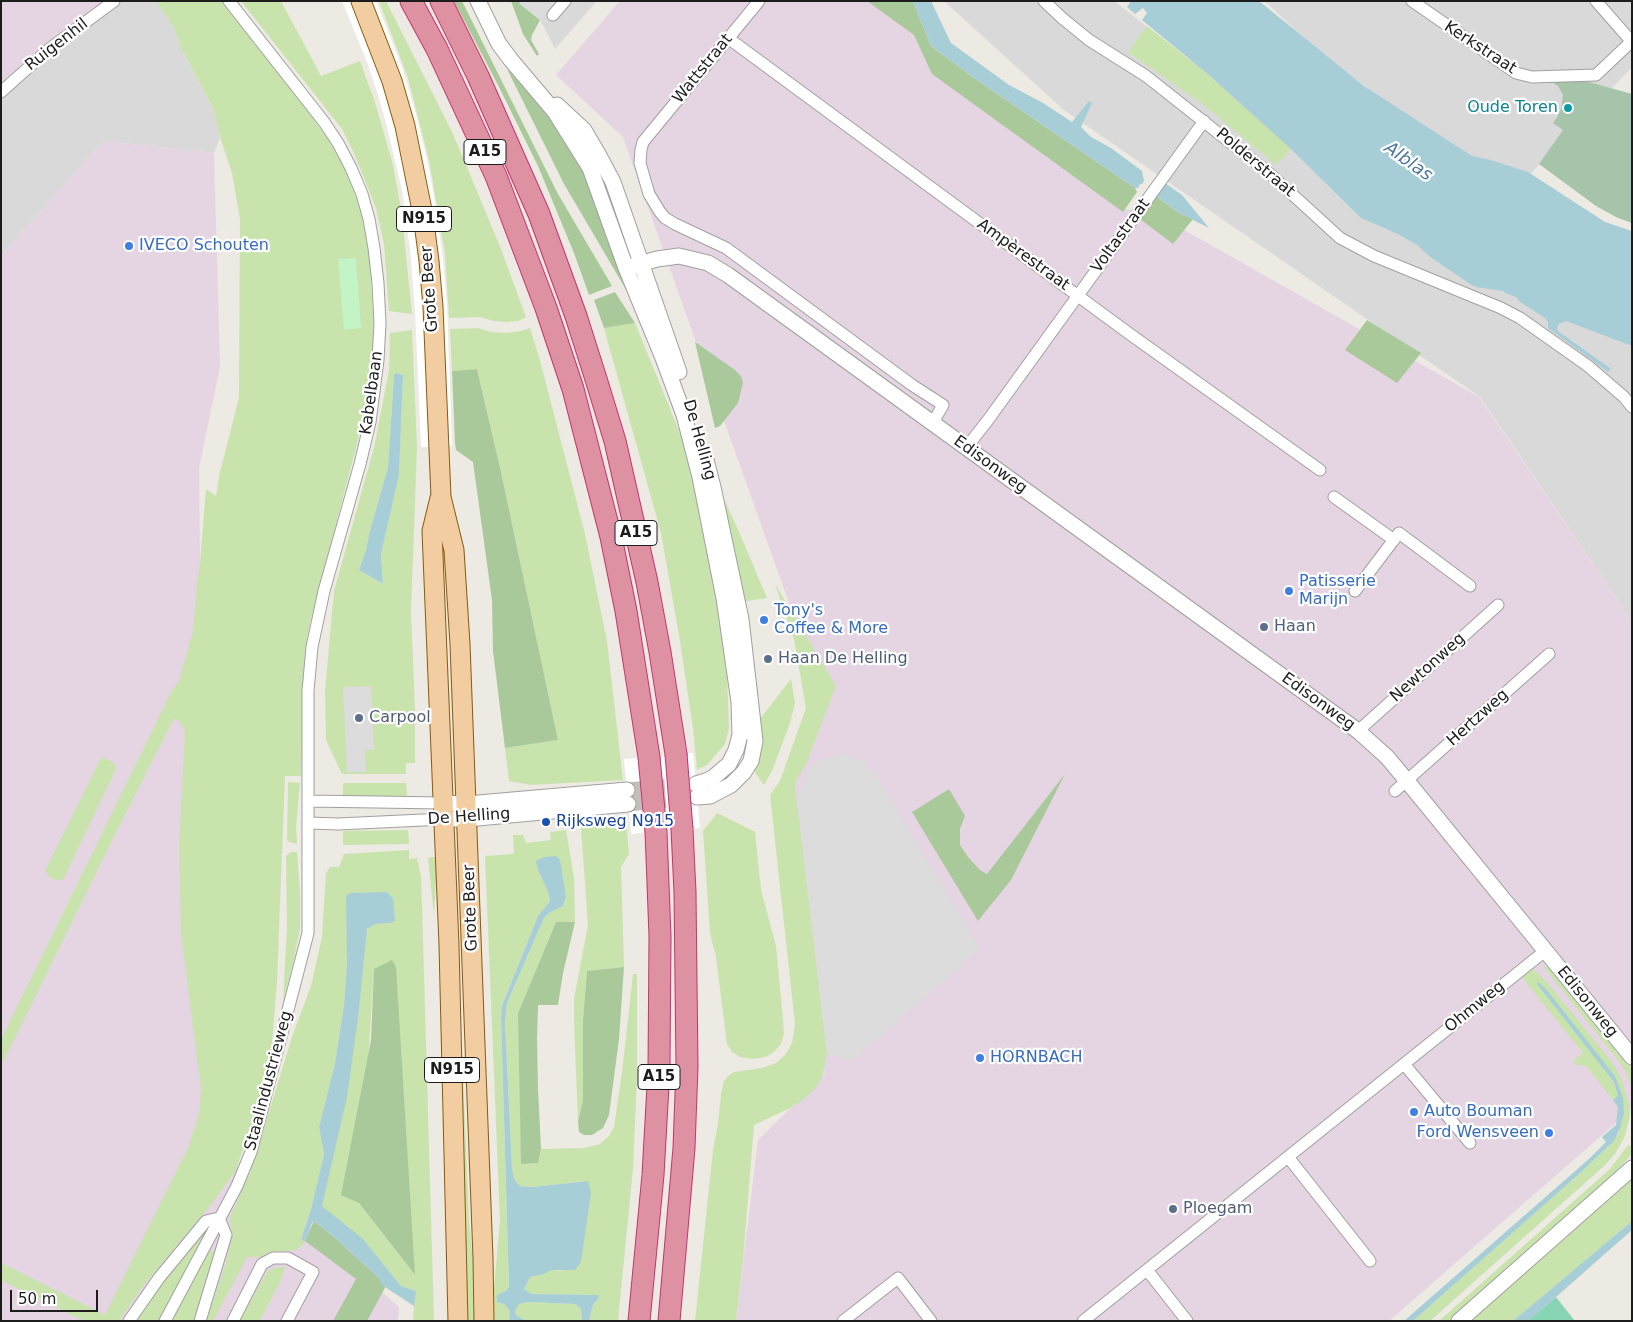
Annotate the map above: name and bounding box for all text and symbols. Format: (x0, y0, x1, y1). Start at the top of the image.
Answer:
street label: Ruigenhil (22, 15, 92, 75)
street label: Kerkstraat (1440, 17, 1520, 79)
street label: Wattstraat (669, 30, 737, 108)
place label: Oude Toren (1467, 98, 1558, 118)
marker: Oude Toren (1562, 102, 1574, 114)
street label: Polderstraat (1212, 124, 1298, 202)
water label: Alblas (1380, 138, 1436, 186)
road number: A15 (464, 140, 506, 164)
street label: Voltastraat (1088, 195, 1154, 277)
road number: N915 (396, 206, 452, 232)
street label: Ampèrestraat (973, 215, 1073, 295)
place label: IVECO Schouten (139, 236, 269, 256)
marker: IVECO Schouten (123, 240, 135, 252)
street label: Grote Beer (417, 245, 443, 333)
street label: Kabelbaan (357, 350, 387, 436)
street label: De Helling (678, 398, 720, 482)
street label: Edisonweg (950, 432, 1030, 498)
road number: A15 (615, 520, 657, 546)
place label: Patisserie Marijn (1299, 572, 1376, 610)
marker: Patisserie Marijn (1283, 585, 1295, 597)
place label: Tony's Coffee & More (774, 601, 888, 639)
marker: Tony's Coffee & More (758, 614, 770, 626)
place label: Haan (1274, 617, 1316, 637)
marker: Haan (1258, 621, 1270, 633)
street label: Newtonweg (1387, 629, 1469, 707)
place label: Haan De Helling (778, 649, 908, 669)
marker: Haan De Helling (762, 653, 774, 665)
street label: Edisonweg (1278, 669, 1358, 735)
street label: Hertzweg (1443, 685, 1513, 751)
place label: Carpool (369, 708, 431, 728)
marker: Carpool (353, 712, 365, 724)
street label: De Helling (427, 805, 511, 829)
place label: Rijksweg N915 (556, 812, 674, 832)
marker: Rijksweg N915 (540, 816, 552, 828)
street label: Grote Beer (460, 864, 482, 952)
street label: Edisonweg (1552, 963, 1622, 1041)
street label: Ohmweg (1441, 977, 1509, 1037)
street label: Staalindustrieweg (241, 1009, 297, 1153)
place label: HORNBACH (990, 1048, 1083, 1068)
marker: HORNBACH (974, 1052, 986, 1064)
road number: N915 (424, 1058, 480, 1082)
road number: A15 (638, 1064, 680, 1090)
place label: Auto Bouman (1424, 1102, 1533, 1122)
marker: Auto Bouman (1408, 1106, 1420, 1118)
place label: Ford Wensveen (1417, 1123, 1539, 1143)
marker: Ford Wensveen (1543, 1127, 1555, 1139)
place label: Ploegam (1183, 1199, 1252, 1219)
marker: Ploegam (1167, 1203, 1179, 1215)
scale bar (12, 1280, 100, 1312)
text: 50 m (18, 1290, 56, 1308)

